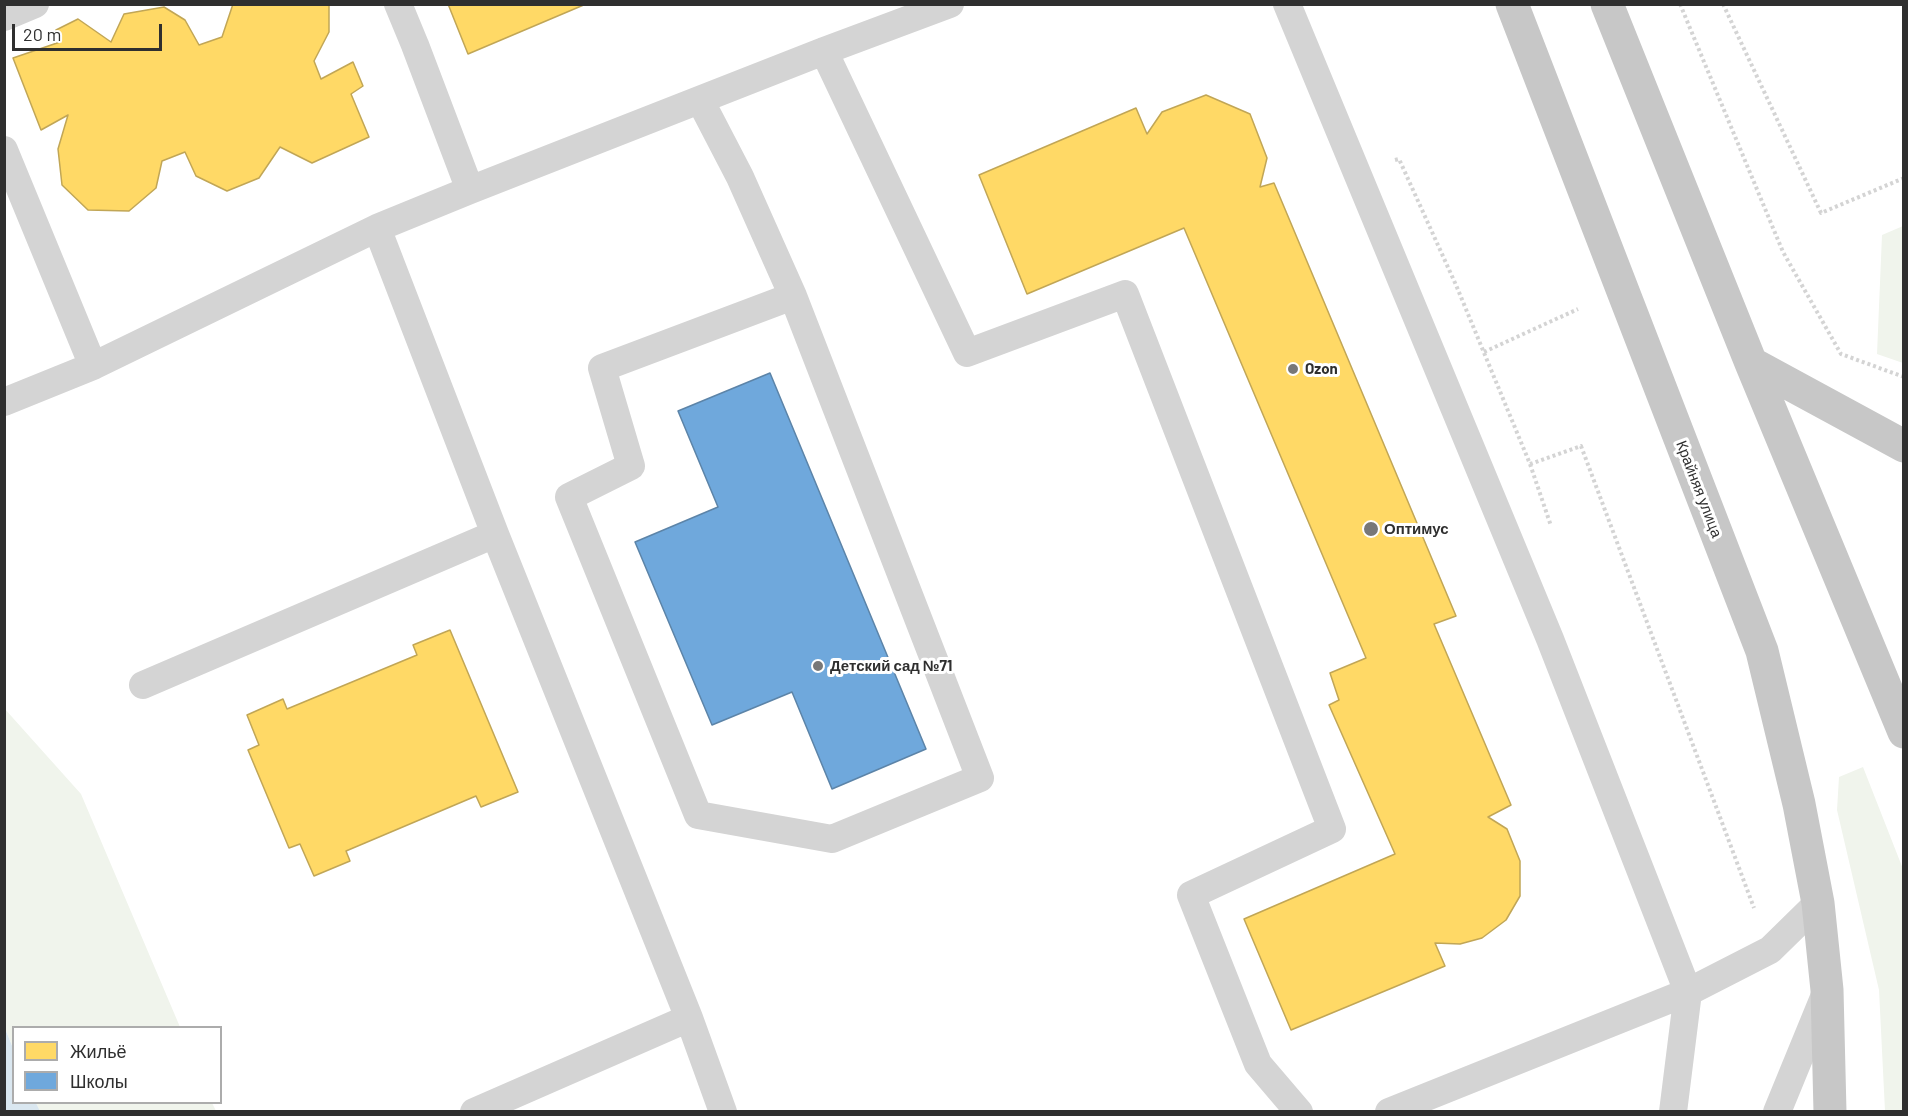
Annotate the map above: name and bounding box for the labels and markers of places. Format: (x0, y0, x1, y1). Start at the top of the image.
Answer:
place label: Ozon (1305, 360, 1338, 378)
marker: Ozon (1286, 362, 1300, 376)
marker: Оптимус (1362, 520, 1380, 538)
place label: Оптимус (1384, 520, 1449, 538)
place label: Детский сад №71 (830, 657, 952, 675)
marker: Детский сад №71 (811, 659, 825, 673)

